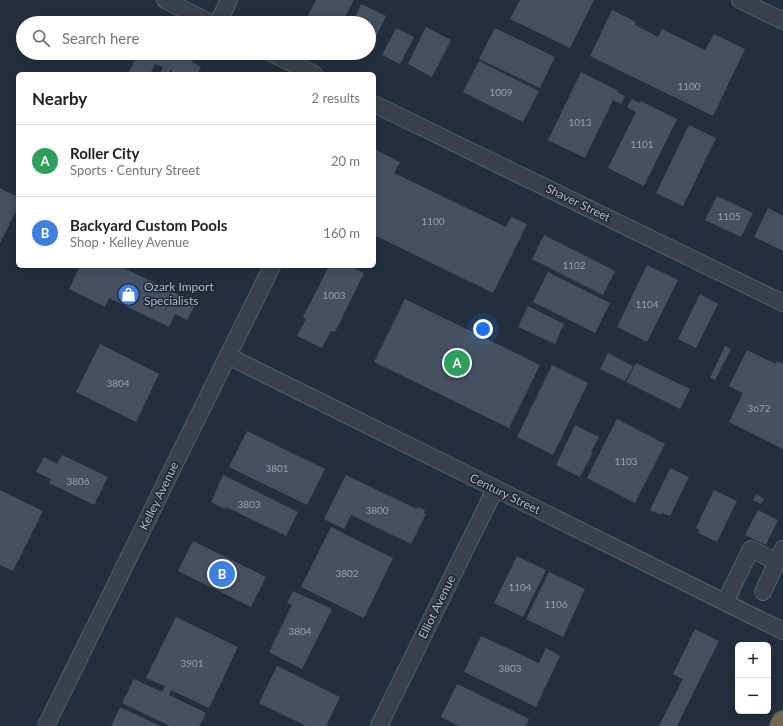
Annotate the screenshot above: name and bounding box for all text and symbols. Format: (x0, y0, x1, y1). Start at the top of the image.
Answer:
search box (16, 16, 376, 60)
icon: search (30, 27, 52, 49)
text: Search here (62, 29, 139, 47)
house number: 1100 (677, 80, 701, 92)
house number: 1009 (489, 86, 513, 98)
text: Nearby (32, 88, 87, 109)
text: 2 results (312, 90, 360, 106)
house number: 1013 (568, 116, 592, 128)
house number: 1101 (630, 138, 654, 150)
text: Roller City (70, 144, 139, 162)
text: A (40, 153, 50, 169)
text: 20 m (331, 153, 360, 169)
text: Sports · Century Street (70, 162, 200, 178)
street label: Shaver Street (543, 180, 614, 225)
house number: 1105 (717, 210, 741, 222)
house number: 1100 (421, 215, 445, 227)
text: Backyard Custom Pools (70, 216, 227, 234)
text: B (41, 225, 49, 241)
text: 160 m (323, 225, 360, 241)
text: Shop · Kelley Avenue (70, 234, 189, 250)
house number: 1102 (562, 259, 586, 271)
place label: Ozark Import Specialists (144, 279, 214, 308)
shop icon: Ozark Import Specialists (115, 281, 141, 307)
house number: 1003 (322, 289, 346, 301)
house number: 1104 (635, 298, 659, 310)
your location (473, 319, 493, 339)
pin: A (444, 348, 470, 378)
house number: 3804 (106, 377, 130, 389)
house number: 3672 (747, 402, 771, 414)
house number: 1103 (614, 455, 638, 467)
street label: Kelley Avenue (136, 459, 182, 532)
house number: 3801 (265, 462, 289, 474)
street label: Century Street (467, 470, 544, 517)
house number: 3806 (66, 475, 90, 487)
house number: 3803 (237, 498, 261, 510)
house number: 3800 (365, 504, 389, 516)
pin: B (209, 559, 235, 589)
house number: 3802 (335, 567, 359, 579)
street label: Elliot Avenue (415, 573, 458, 641)
house number: 1104 (508, 581, 532, 593)
house number: 1106 (544, 598, 568, 610)
house number: 3804 (288, 625, 312, 637)
map controls (735, 642, 771, 714)
button: + (735, 642, 771, 678)
house number: 3901 (180, 657, 204, 669)
house number: 3803 (498, 662, 522, 674)
button: − (735, 678, 771, 714)

